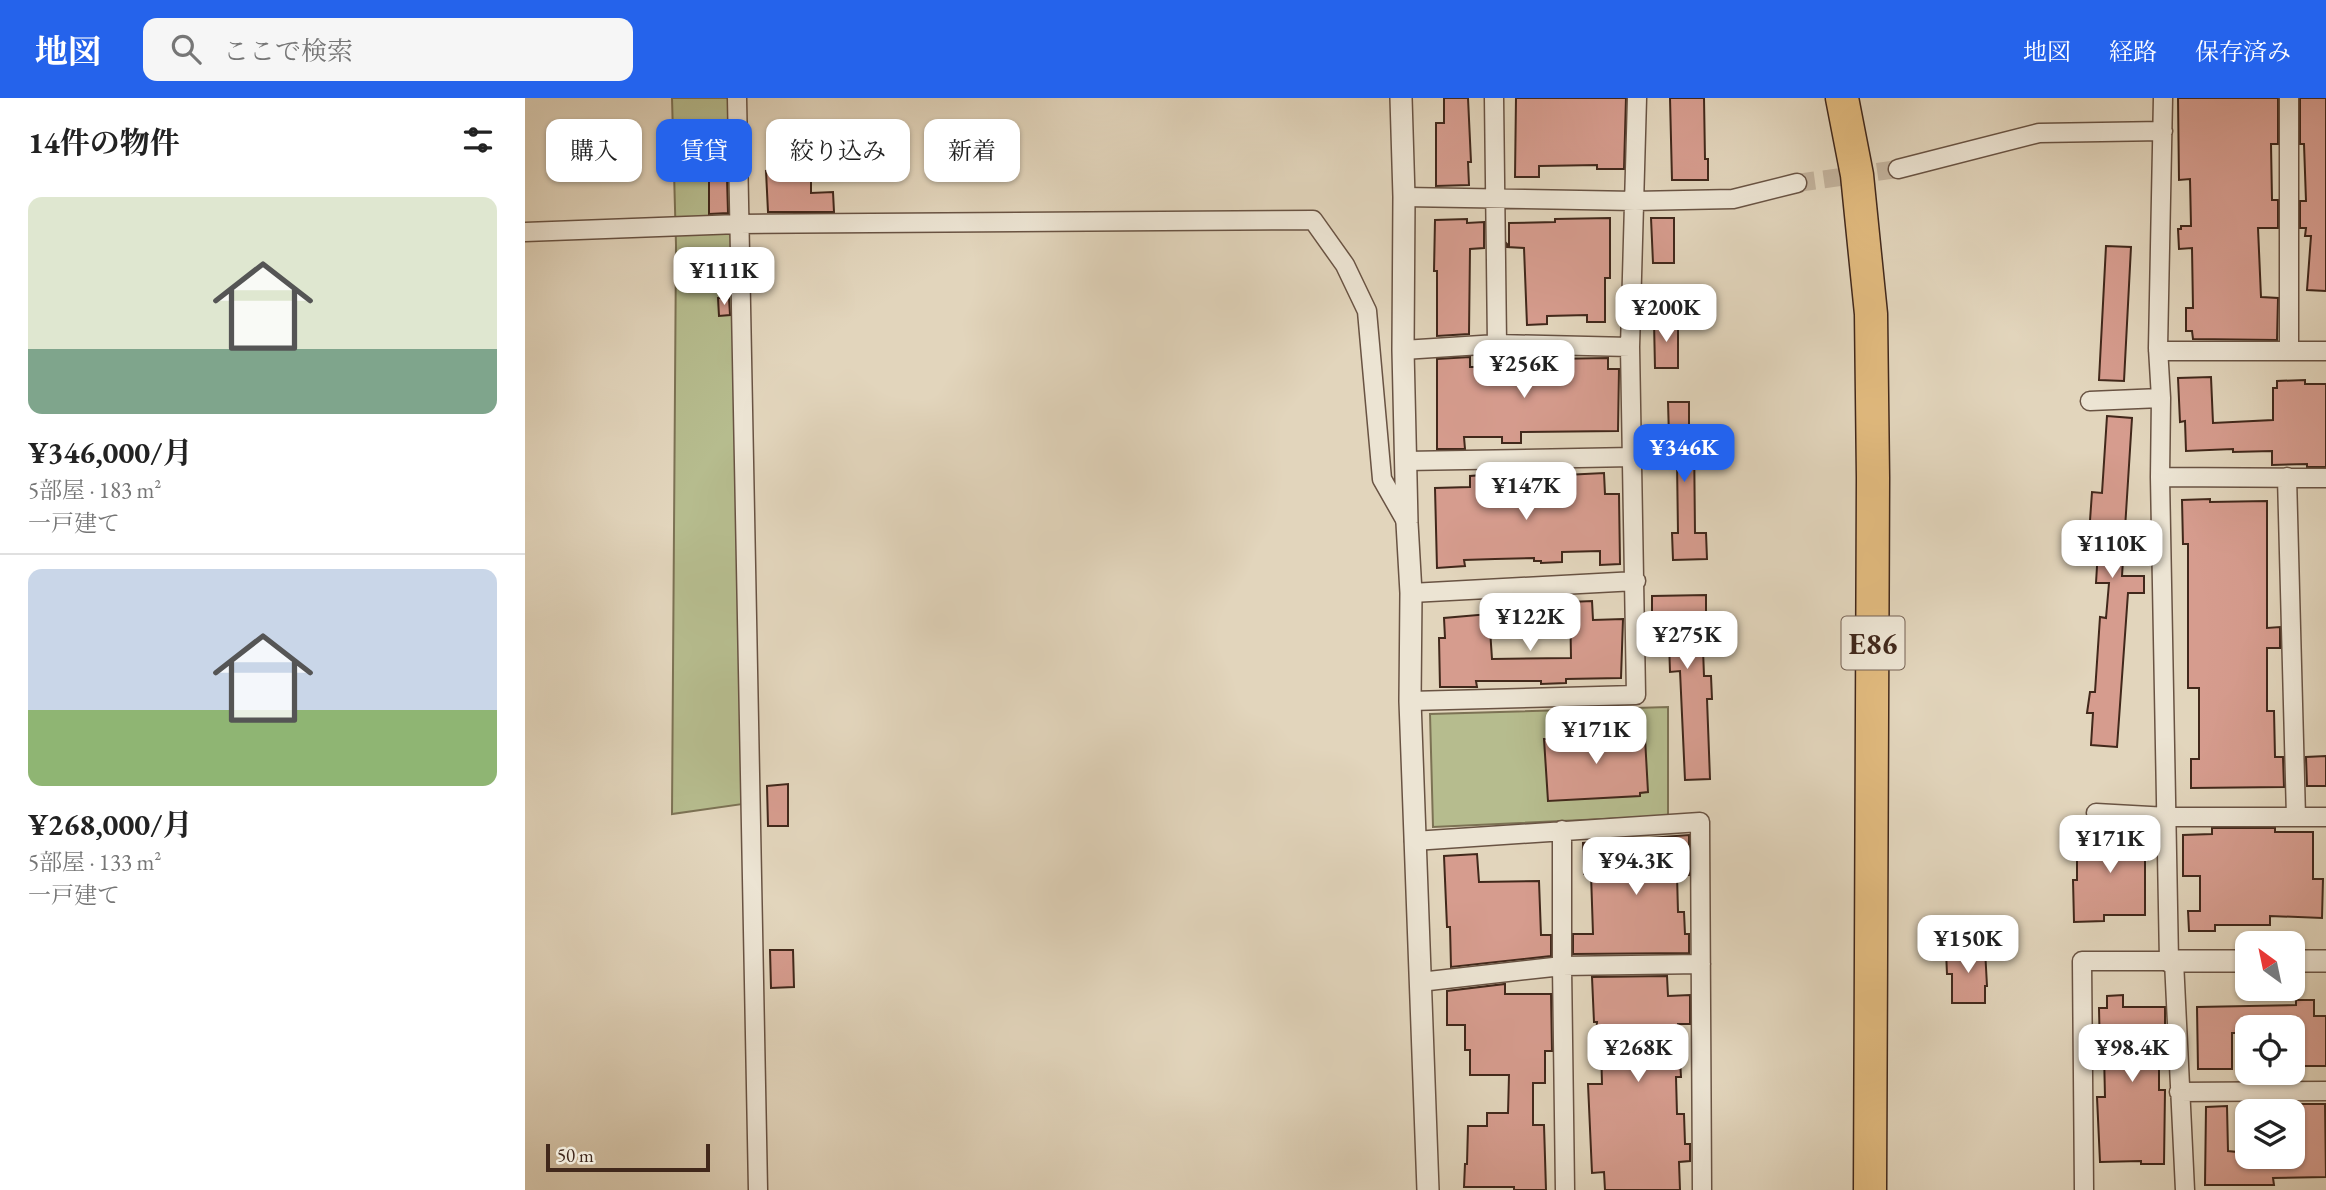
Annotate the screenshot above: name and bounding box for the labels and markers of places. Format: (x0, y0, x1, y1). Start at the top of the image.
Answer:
pin: ¥111K (675, 248, 773, 307)
pin: ¥200K (1617, 285, 1715, 344)
pin: ¥256K (1475, 341, 1573, 400)
pin: ¥346K (1635, 424, 1733, 484)
pin: ¥147K (1477, 462, 1575, 522)
pin: ¥110K (2063, 520, 2161, 580)
pin: ¥122K (1481, 594, 1579, 653)
pin: ¥275K (1638, 612, 1736, 671)
pin: ¥171K (1547, 706, 1645, 766)
pin: ¥171K (2061, 816, 2159, 875)
pin: ¥94.3K (1579, 838, 1693, 897)
pin: ¥150K (1919, 916, 2017, 975)
pin: ¥268K (1589, 1024, 1687, 1084)
pin: ¥98.4K (2075, 1024, 2189, 1084)

